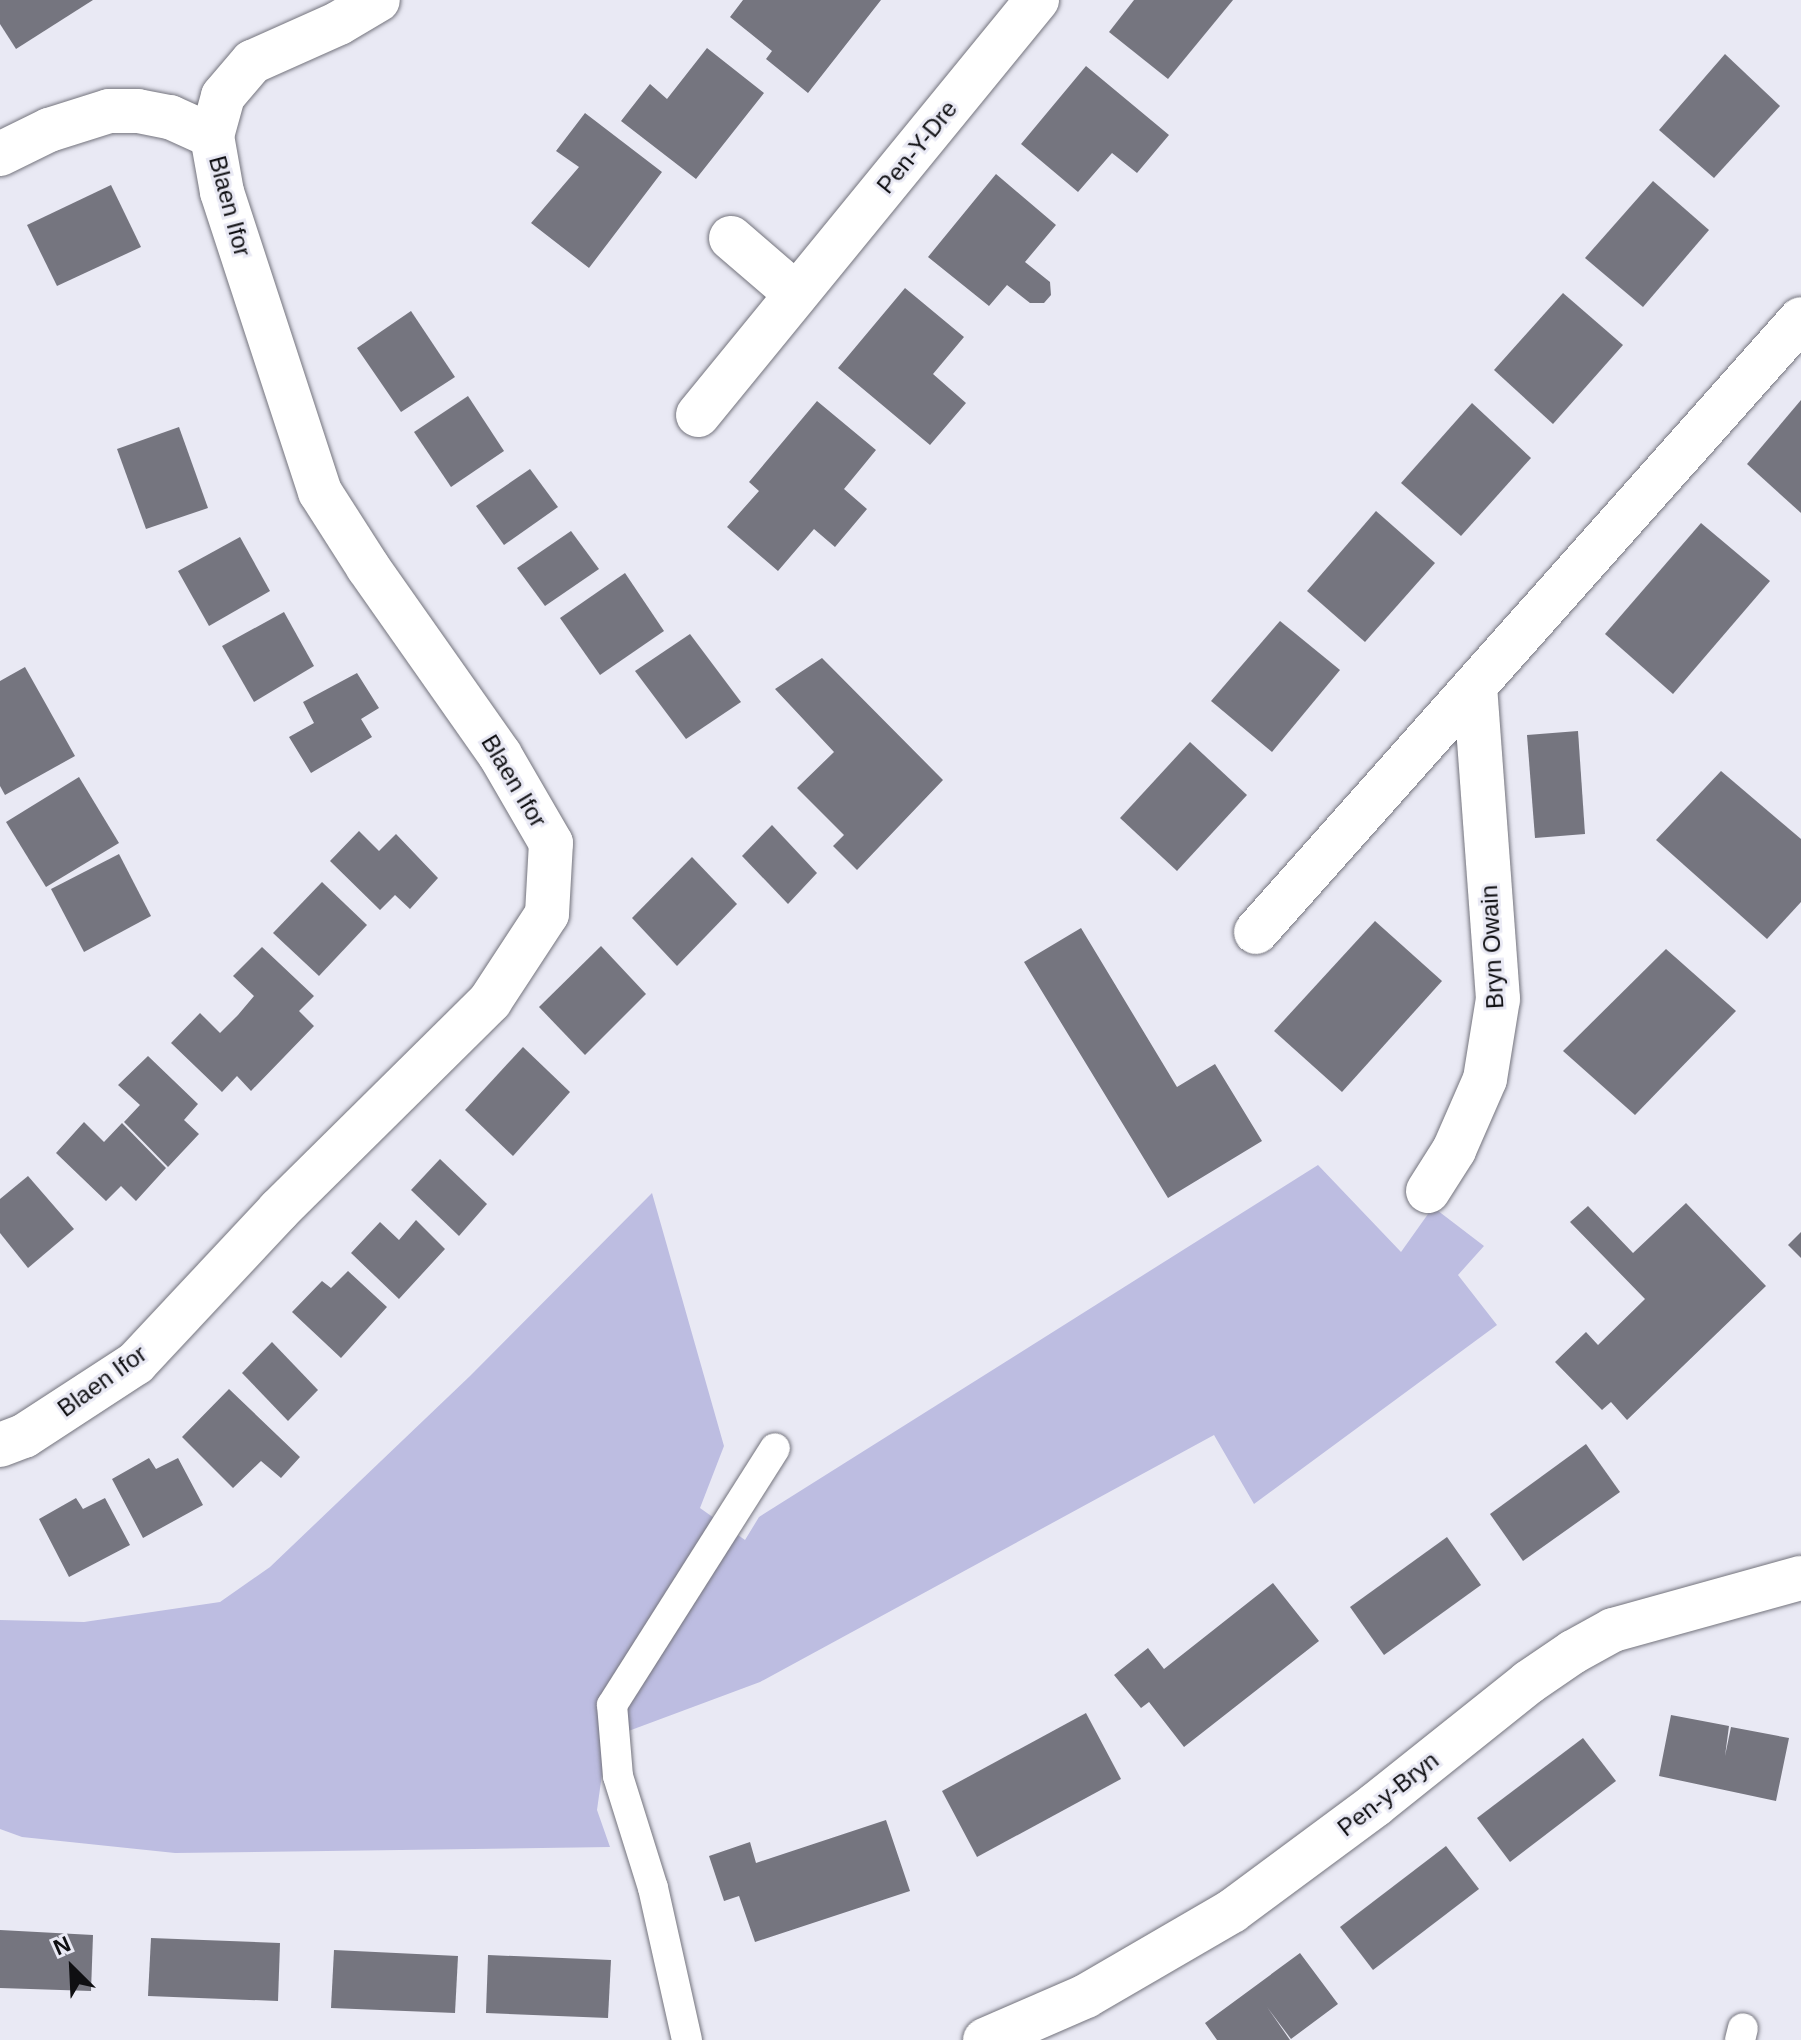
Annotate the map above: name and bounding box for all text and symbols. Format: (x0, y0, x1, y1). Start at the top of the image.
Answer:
street label: Pen-Y-Dre (871, 95, 963, 199)
street label: Blaen Ifor (203, 153, 257, 259)
street label: Blaen Ifor (475, 730, 553, 832)
street label: Bryn Owain (1474, 884, 1510, 1010)
street label: Blaen Ifor (52, 1339, 152, 1423)
street label: Pen-y-Bryn (1332, 1746, 1444, 1842)
north arrow (32, 1928, 112, 2008)
text: N (50, 1931, 74, 1960)

